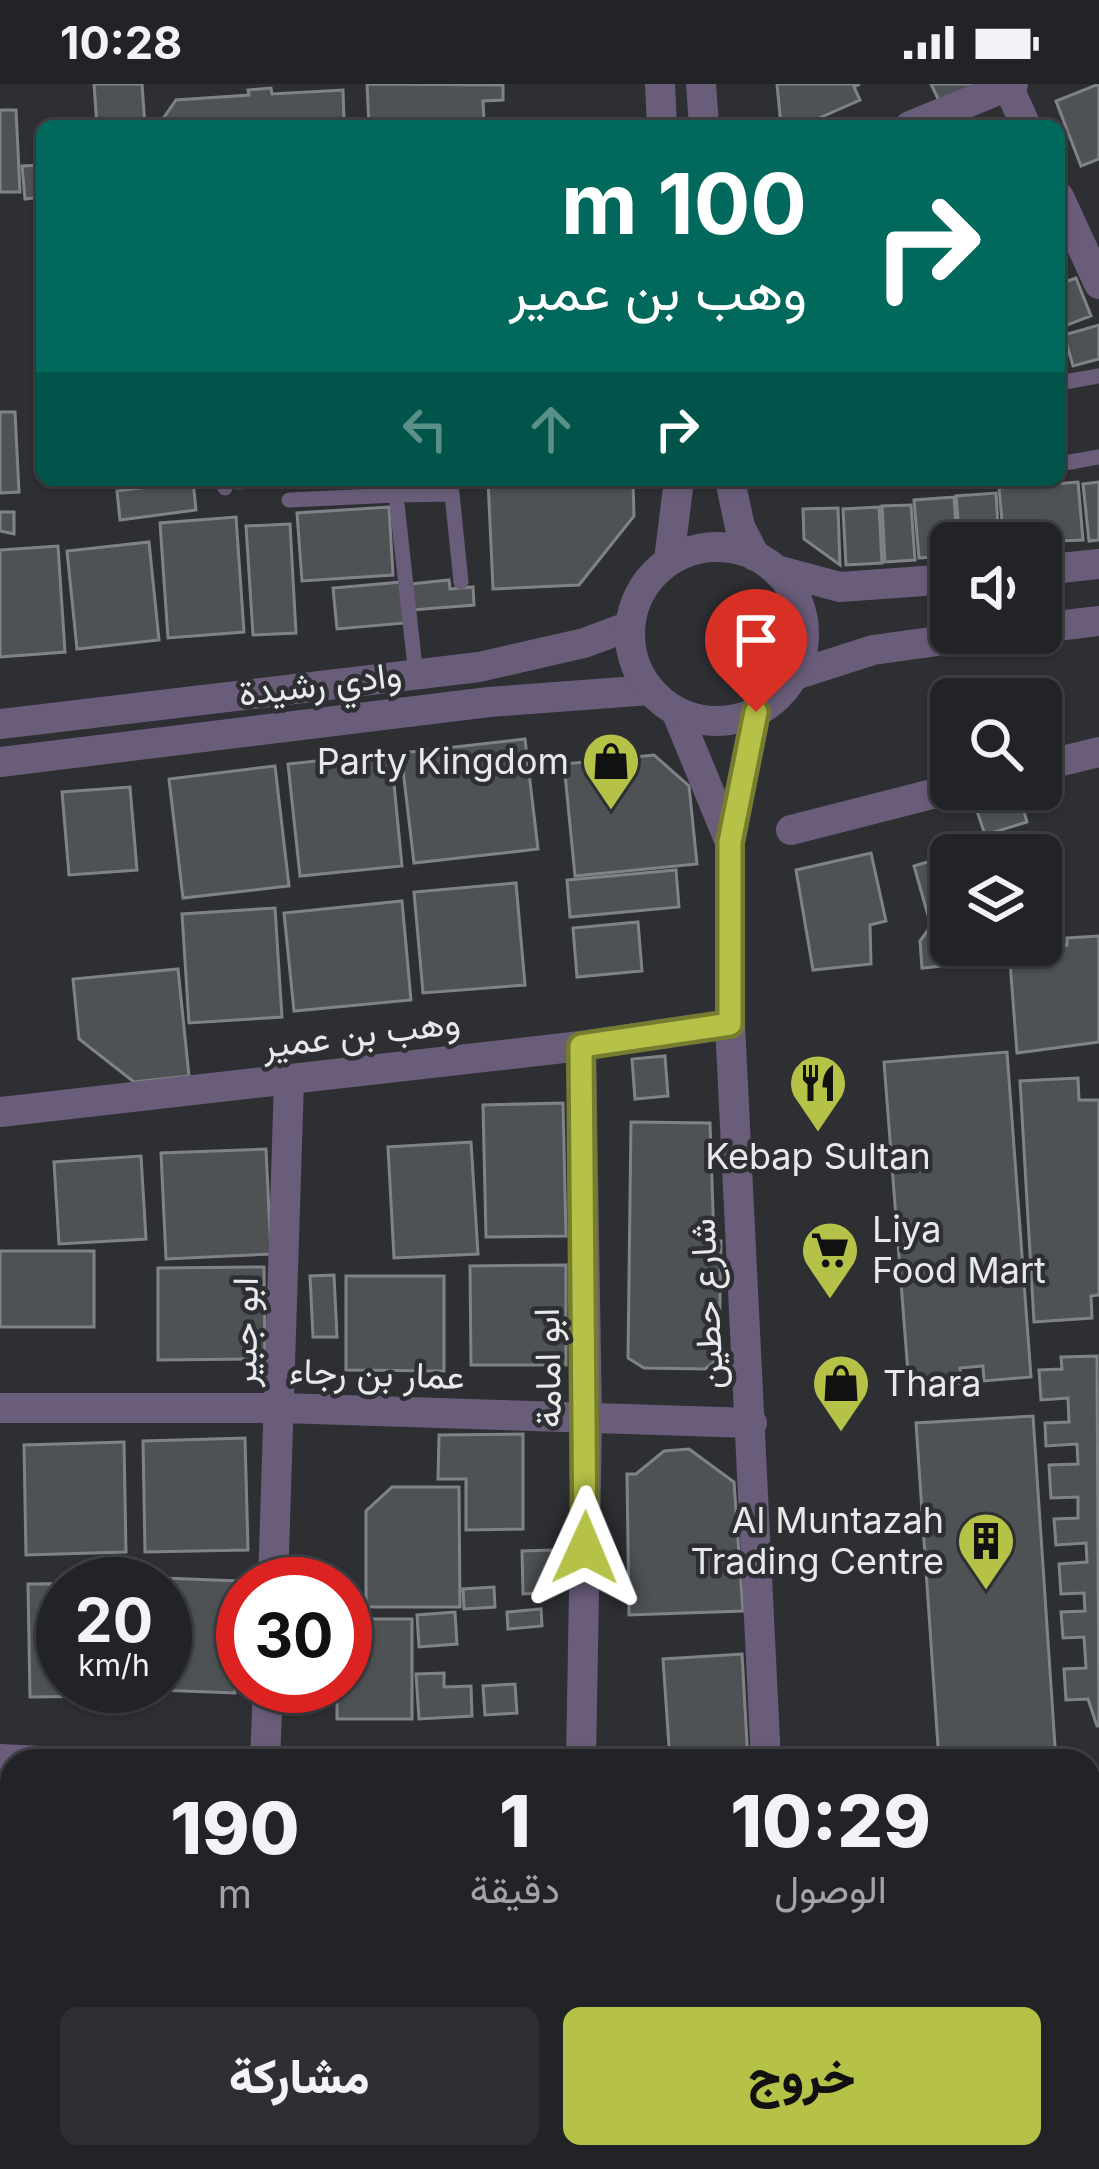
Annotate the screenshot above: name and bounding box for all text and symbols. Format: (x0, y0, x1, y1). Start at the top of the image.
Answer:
text: 10:28 (60, 15, 182, 70)
text: 100 m (561, 153, 807, 254)
icon: right (849, 168, 1005, 324)
text: وهب بن عمير (509, 258, 807, 323)
icon: left (392, 396, 458, 462)
icon: ahead (518, 396, 584, 462)
icon: right (644, 396, 710, 462)
map controls (930, 522, 1062, 966)
button: sound (930, 522, 1062, 654)
pin (705, 589, 807, 712)
icon: arrive (723, 607, 789, 673)
street label: وادي رشيدة (236, 651, 405, 723)
button: search (930, 678, 1062, 810)
shop icon: Party Kingdom (580, 730, 642, 812)
place label: Party Kingdom (317, 739, 569, 783)
button: layers (930, 834, 1062, 966)
street label: وهب بن عمير (259, 999, 463, 1068)
restaurant icon: Kebap Sultan (787, 1052, 849, 1134)
place label: Kebap Sultan (705, 1134, 931, 1178)
place label: Liya Food Mart (872, 1207, 1046, 1292)
street label: شارع حطين (680, 1217, 735, 1391)
supermarket icon: Liya Food Mart (799, 1219, 861, 1301)
street label: ابو جبير (221, 1277, 268, 1388)
street label: ابو امامة (524, 1308, 571, 1428)
street label: عمار بن رجاء (288, 1348, 466, 1399)
shop icon: Thara (810, 1352, 872, 1434)
place label: Thara (883, 1361, 982, 1405)
position arrow (522, 1485, 648, 1611)
place label: Al Muntazah Trading Centre (691, 1498, 944, 1583)
building icon: Al Muntazah Trading Centre (955, 1510, 1017, 1592)
speed limit sign: 30 (216, 1557, 372, 1713)
text: 20 (75, 1584, 153, 1656)
text: km/h (78, 1647, 150, 1683)
text: 1 (499, 1777, 531, 1864)
text: 10:29 (730, 1777, 931, 1864)
text: 190 (170, 1784, 300, 1871)
text: دقيقة (470, 1865, 560, 1912)
text: الوصول (774, 1865, 887, 1912)
text: m (218, 1870, 252, 1917)
button: مشاركة (60, 2007, 539, 2145)
button: خروج (563, 2007, 1041, 2145)

